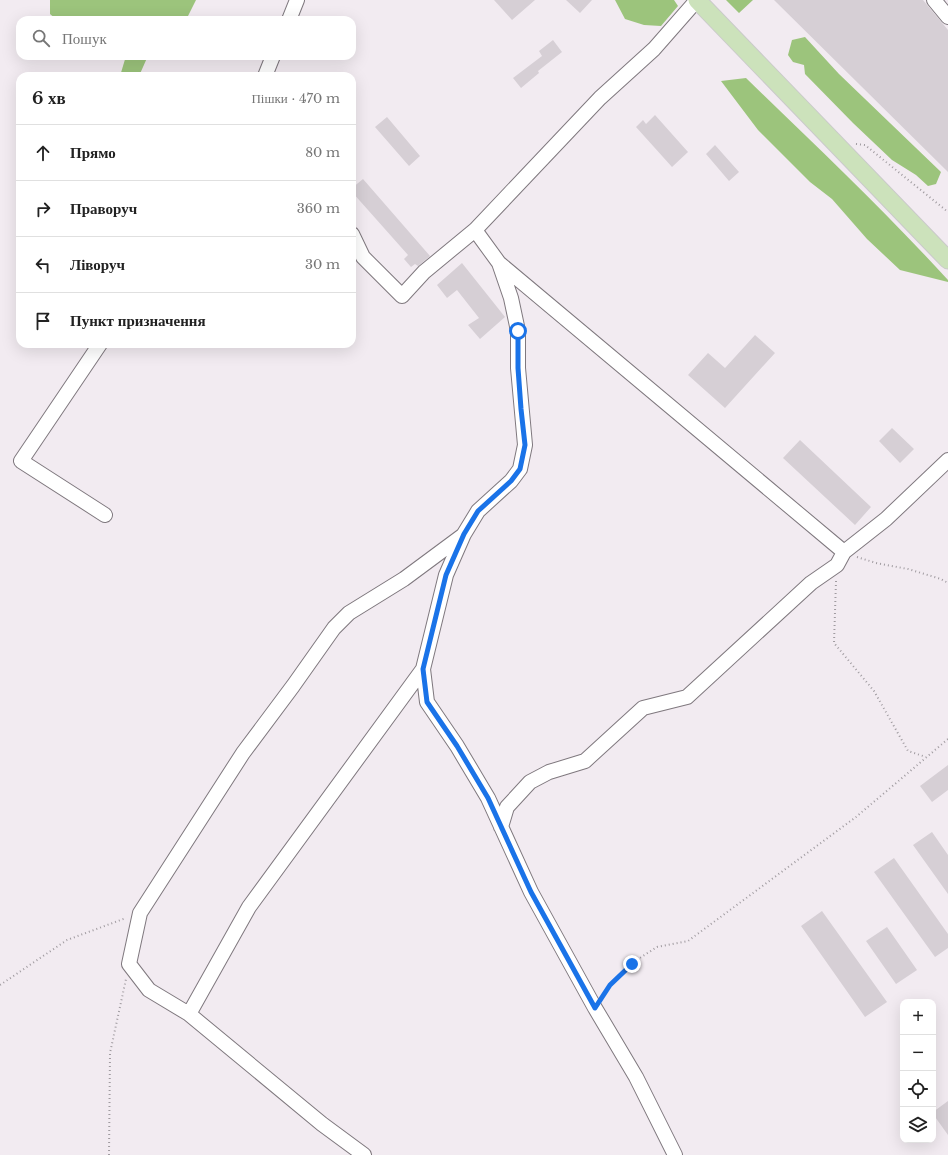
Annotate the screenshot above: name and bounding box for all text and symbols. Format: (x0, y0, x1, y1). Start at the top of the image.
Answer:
search box (16, 16, 356, 60)
icon: search (30, 27, 52, 49)
text: Пошук (62, 29, 107, 48)
text: 6 хв (32, 88, 66, 109)
text: Пішки · 470 m (251, 90, 340, 107)
icon: ahead (32, 142, 54, 164)
text: Прямо (70, 143, 116, 162)
text: 80 m (305, 144, 340, 161)
icon: right (32, 198, 54, 220)
text: Праворуч (70, 199, 137, 218)
text: 360 m (297, 200, 340, 217)
icon: left (32, 254, 54, 276)
text: Ліворуч (70, 255, 125, 274)
text: 30 m (305, 256, 340, 273)
icon: arrive (32, 310, 54, 332)
text: Пункт призначення (70, 311, 206, 330)
route start (509, 322, 527, 340)
route end (623, 955, 641, 973)
map controls (900, 999, 936, 1143)
button: + (900, 999, 936, 1035)
button: − (900, 1035, 936, 1071)
button: locate (900, 1071, 936, 1107)
button: layers (900, 1107, 936, 1143)

